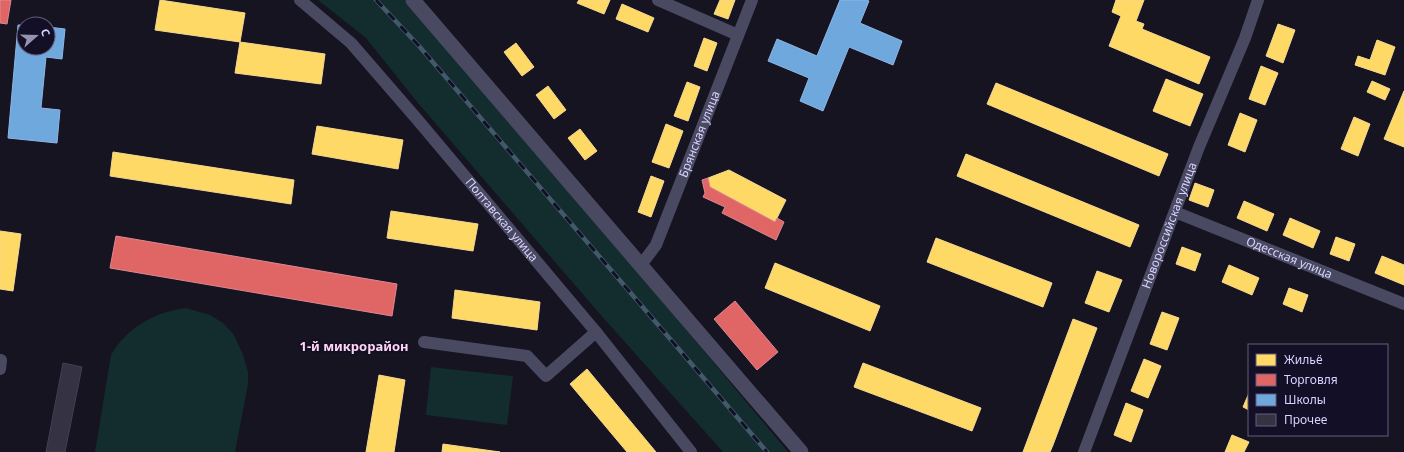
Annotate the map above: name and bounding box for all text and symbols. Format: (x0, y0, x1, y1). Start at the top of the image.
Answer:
north arrow (16, 16, 56, 56)
text: С (38, 27, 54, 38)
street label: Брянская улица (674, 88, 724, 180)
street label: Новороссийская улица (1137, 160, 1200, 291)
street label: Полтавская улица (462, 174, 542, 265)
street label: Одесская улица (1244, 232, 1335, 282)
district label: 1-й микрорайон (299, 337, 409, 355)
legend (1248, 344, 1388, 436)
text: Жильё (1284, 351, 1323, 368)
text: Торговля (1284, 371, 1338, 388)
text: Школы (1284, 391, 1326, 408)
text: Прочее (1284, 411, 1328, 428)

